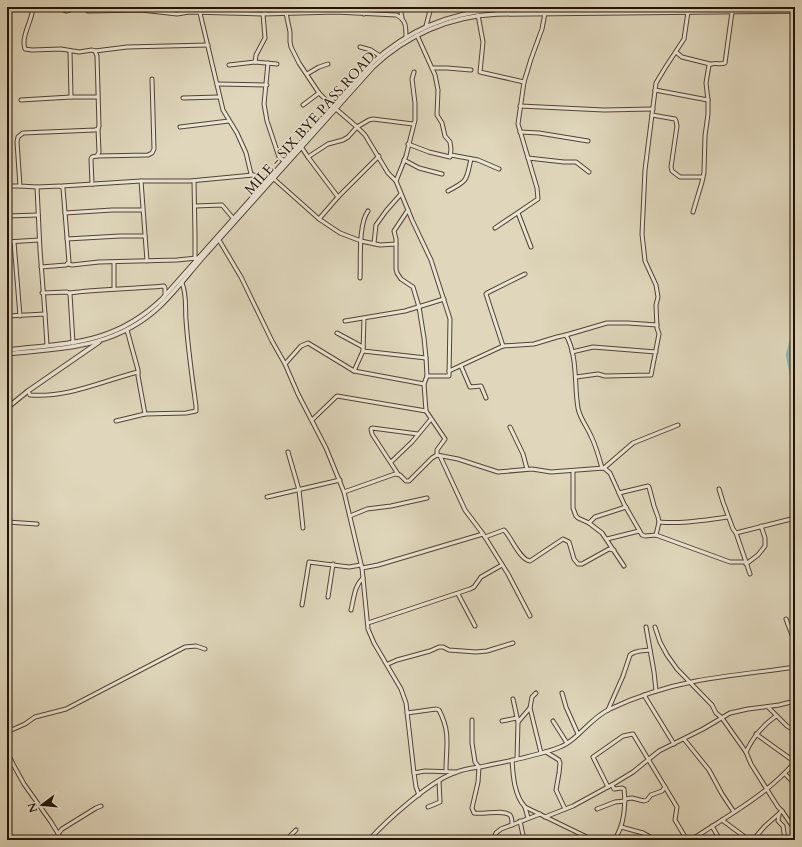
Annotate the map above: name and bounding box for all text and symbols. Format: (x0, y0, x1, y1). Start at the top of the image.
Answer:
street label: MILE - SIX BYE PASS ROAD (240, 47, 380, 199)
north arrow (22, 785, 62, 825)
text: N (24, 801, 41, 814)

